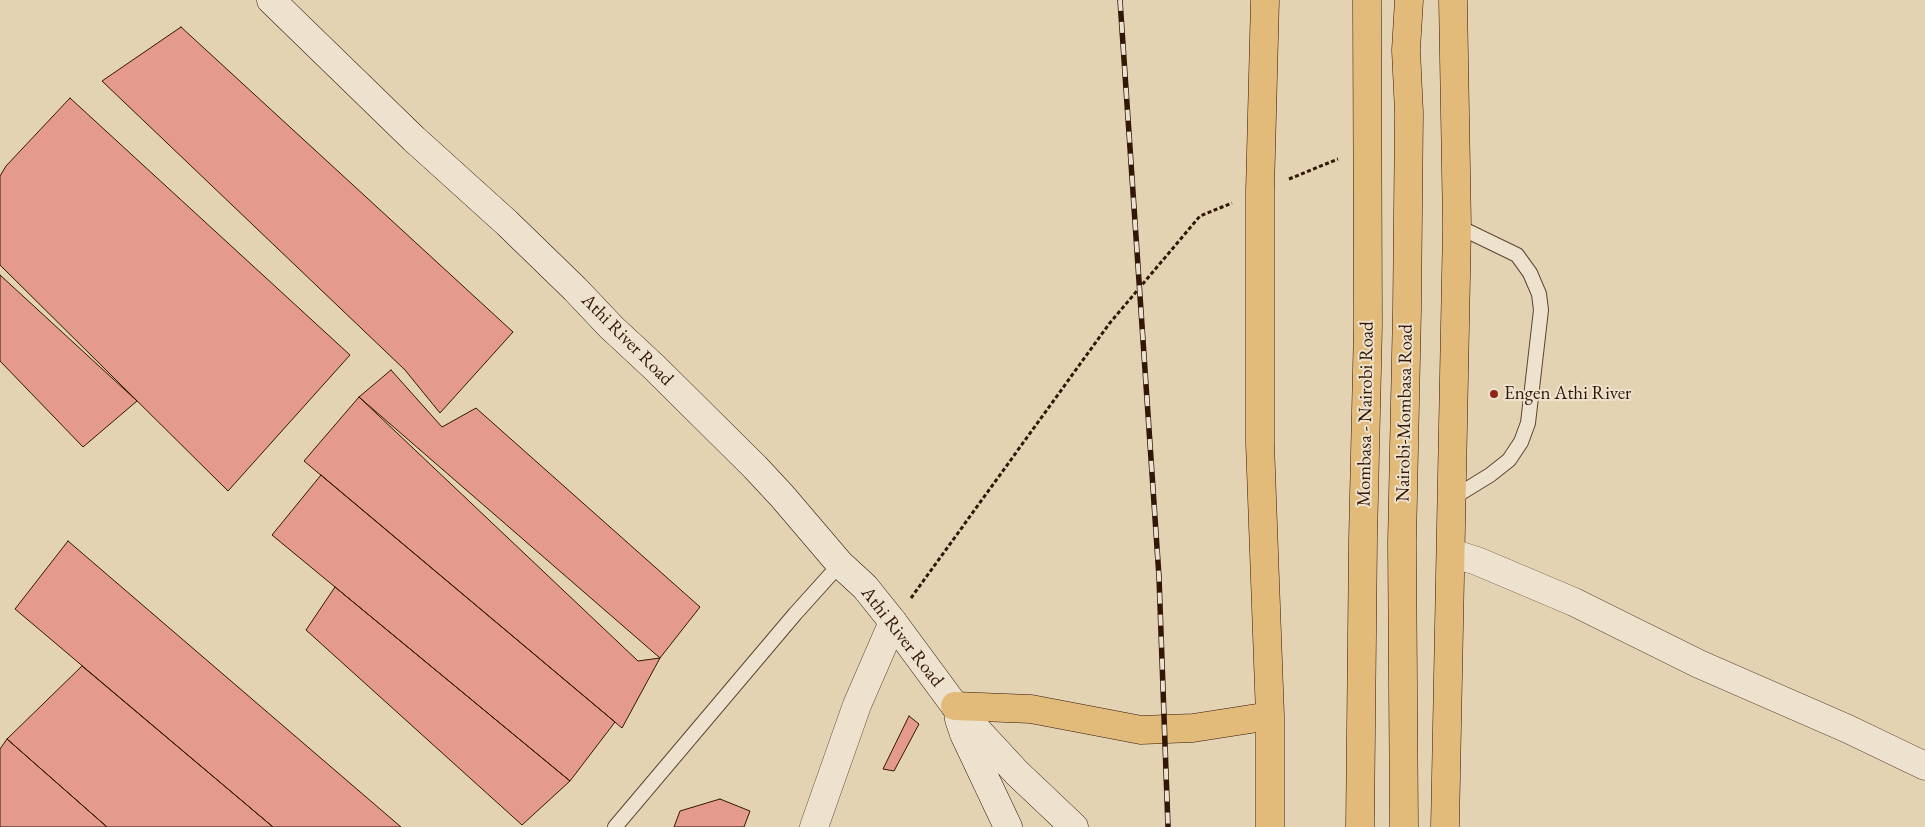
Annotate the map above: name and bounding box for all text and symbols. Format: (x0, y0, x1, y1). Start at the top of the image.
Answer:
street label: Athi River Road (576, 289, 678, 391)
street label: Mombasa - Nairobi Road (1353, 321, 1379, 507)
street label: Nairobi-Mombasa Road (1392, 324, 1418, 502)
place label: Engen Athi River (1504, 383, 1631, 405)
marker: Engen Athi River (1488, 388, 1500, 400)
street label: Athi River Road (856, 582, 948, 692)

